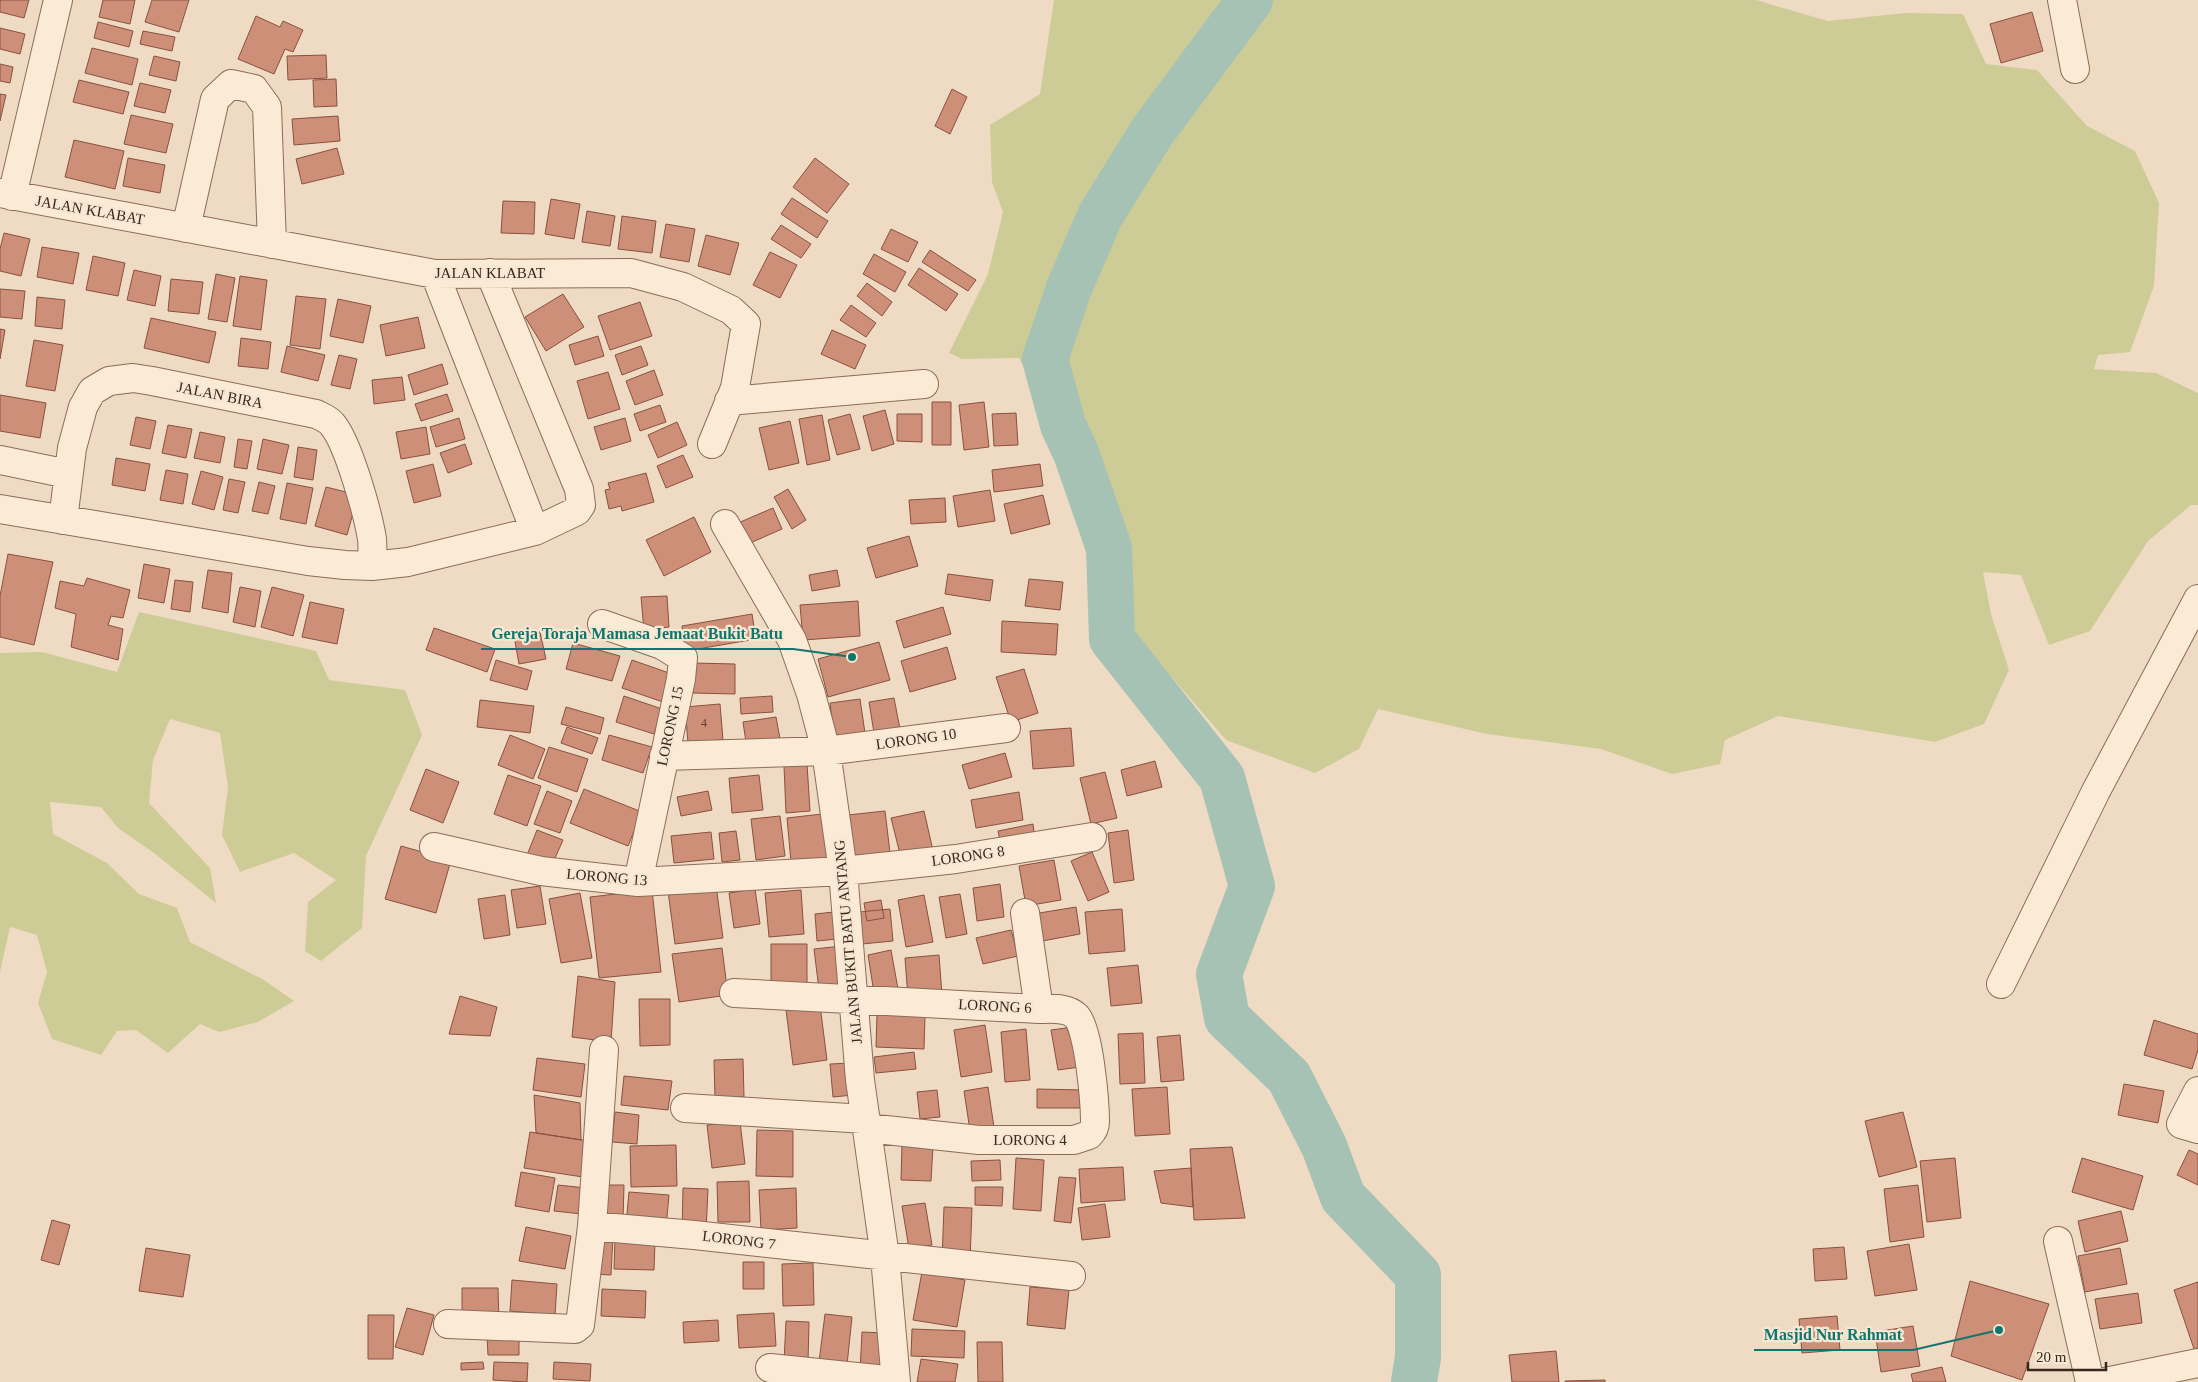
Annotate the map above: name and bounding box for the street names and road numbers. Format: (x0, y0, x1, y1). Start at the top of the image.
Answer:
street label: JALAN KLABAT (34, 193, 146, 227)
street label: JALAN KLABAT (435, 265, 545, 281)
street label: JALAN BIRA (176, 379, 264, 411)
street label: LORONG 15 (654, 685, 686, 767)
street label: LORONG 10 (875, 725, 957, 753)
street label: JALAN BUKIT BATU ANTANG (831, 839, 865, 1045)
street label: LORONG 8 (930, 843, 1006, 869)
street label: LORONG 13 (566, 865, 648, 889)
street label: LORONG 6 (958, 996, 1033, 1016)
street label: LORONG 4 (993, 1132, 1067, 1148)
street label: LORONG 7 (701, 1228, 777, 1252)

